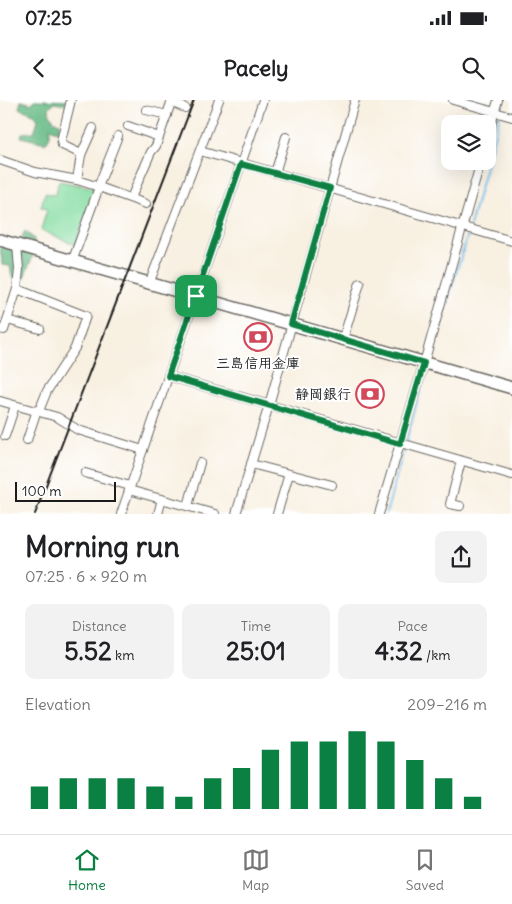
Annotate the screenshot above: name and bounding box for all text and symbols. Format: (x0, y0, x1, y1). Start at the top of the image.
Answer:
text: 07:25 (25, 6, 72, 30)
icon: back (25, 54, 53, 82)
text: Pacely (223, 54, 289, 82)
icon: search (459, 54, 487, 82)
map controls (441, 115, 496, 170)
button: layers (441, 115, 496, 170)
pin (175, 275, 217, 317)
icon: arrive (182, 282, 210, 310)
bank icon: 三島信用金庫 (243, 322, 273, 352)
place label: 三島信用金庫 (216, 354, 300, 372)
bank icon: 静岡銀行 (355, 379, 385, 409)
place label: 静岡銀行 (295, 385, 351, 403)
scale bar (15, 479, 116, 502)
text: 100 m (22, 482, 62, 500)
text: Morning run (25, 529, 180, 565)
button: share (435, 531, 487, 583)
text: 07:25 · 6 × 920 m (25, 566, 147, 586)
text: Distance (72, 617, 127, 635)
text: Time (241, 617, 271, 635)
text: Pace (397, 617, 428, 635)
text: 5.52 (64, 635, 112, 667)
text: 25:01 (226, 635, 286, 667)
text: 4:32 (375, 635, 423, 667)
text: km (112, 646, 135, 664)
text: /km (423, 646, 451, 664)
text: Elevation (25, 694, 91, 714)
text: 209–216 m (407, 694, 487, 714)
tab: Home (68, 846, 106, 894)
tab: Map (242, 846, 270, 894)
tab: Saved (406, 846, 444, 894)

